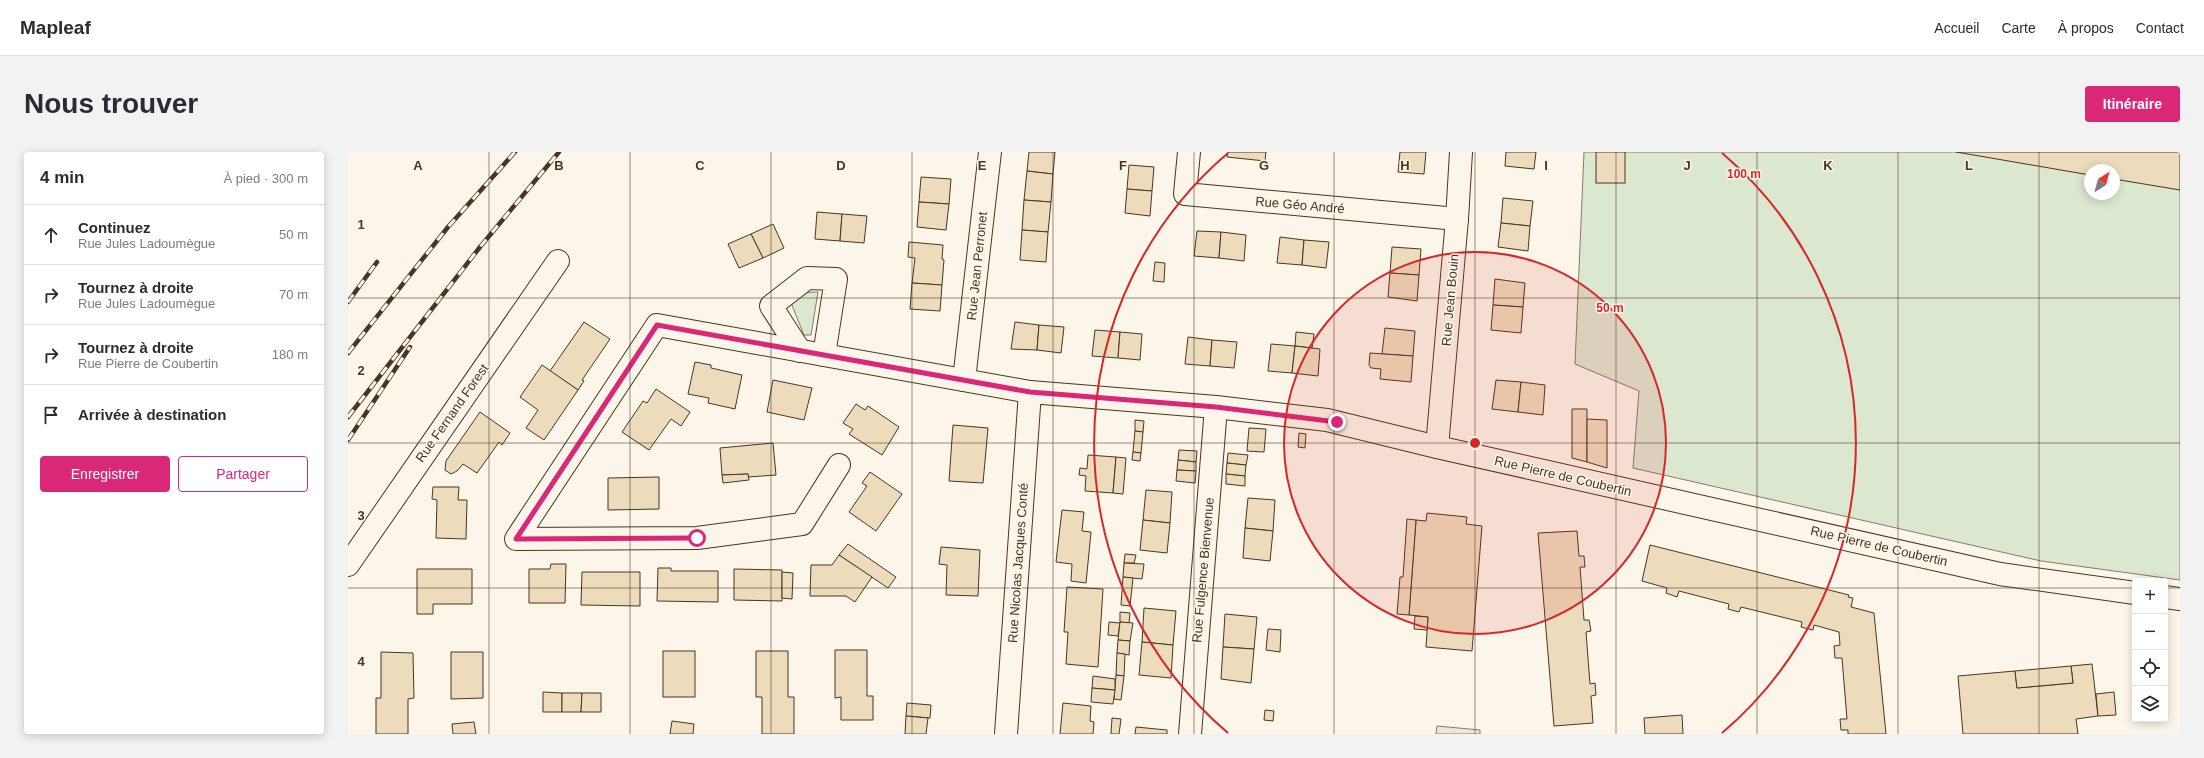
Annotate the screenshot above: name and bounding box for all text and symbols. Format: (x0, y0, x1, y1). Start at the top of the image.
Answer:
text: Mapleaf (20, 17, 91, 38)
text: Accueil (1934, 20, 1979, 36)
text: Carte (2001, 20, 2036, 36)
text: À propos (2058, 20, 2114, 36)
text: Contact (2136, 20, 2184, 36)
button: Itinéraire (2085, 86, 2180, 122)
text: Nous trouver (24, 88, 198, 119)
text: A (413, 158, 423, 173)
text: B (554, 158, 564, 173)
text: C (695, 158, 705, 173)
text: D (836, 158, 846, 173)
text: E (978, 158, 987, 173)
text: F (1119, 158, 1127, 173)
text: G (1259, 158, 1269, 173)
text: H (1400, 158, 1410, 173)
text: I (1544, 158, 1548, 173)
text: J (1683, 158, 1691, 173)
text: K (1823, 158, 1833, 173)
text: L (1965, 158, 1973, 173)
north arrow (2084, 164, 2120, 200)
text: 100 m (1727, 167, 1761, 181)
text: 4 min (40, 168, 84, 187)
text: À pied · 300 m (223, 171, 308, 186)
street label: Rue Géo André (1255, 194, 1345, 216)
street label: Rue Jean Perronet (964, 211, 990, 321)
text: 1 (357, 217, 365, 232)
text: Continuez (78, 219, 151, 236)
icon: ahead (40, 224, 62, 246)
text: 50 m (279, 227, 308, 242)
text: Rue Jules Ladoumègue (78, 236, 215, 251)
street label: Rue Jean Bouin (1438, 253, 1462, 347)
text: Tournez à droite (78, 279, 194, 296)
icon: right (40, 284, 62, 306)
text: 70 m (279, 287, 308, 302)
text: Rue Jules Ladoumègue (78, 296, 215, 311)
text: 50 m (1596, 301, 1624, 315)
text: Tournez à droite (78, 339, 194, 356)
icon: right (40, 344, 62, 366)
text: 180 m (272, 347, 308, 362)
text: Rue Pierre de Coubertin (78, 356, 218, 371)
street label: Rue Fernand Forest (412, 361, 492, 465)
text: 2 (357, 363, 365, 378)
icon: arrive (40, 404, 62, 426)
text: Arrivée à destination (78, 406, 226, 423)
route end (1328, 413, 1346, 431)
centre of rings (1468, 436, 1482, 450)
street label: Rue Pierre de Coubertin (1493, 453, 1633, 499)
button: Enregistrer (40, 456, 170, 492)
button: Partager (178, 456, 308, 492)
street label: Rue Nicolas Jacques Conté (1005, 482, 1031, 644)
street label: Rue Fulgence Bienvenue (1189, 497, 1217, 643)
text: 3 (357, 508, 365, 523)
street label: Rue Pierre de Coubertin (1809, 523, 1949, 569)
route start (688, 529, 706, 547)
map controls (2132, 578, 2168, 722)
button: + (2132, 578, 2168, 614)
button: − (2132, 614, 2168, 650)
button: locate (2132, 650, 2168, 686)
text: 4 (357, 654, 365, 669)
button: layers (2132, 686, 2168, 722)

